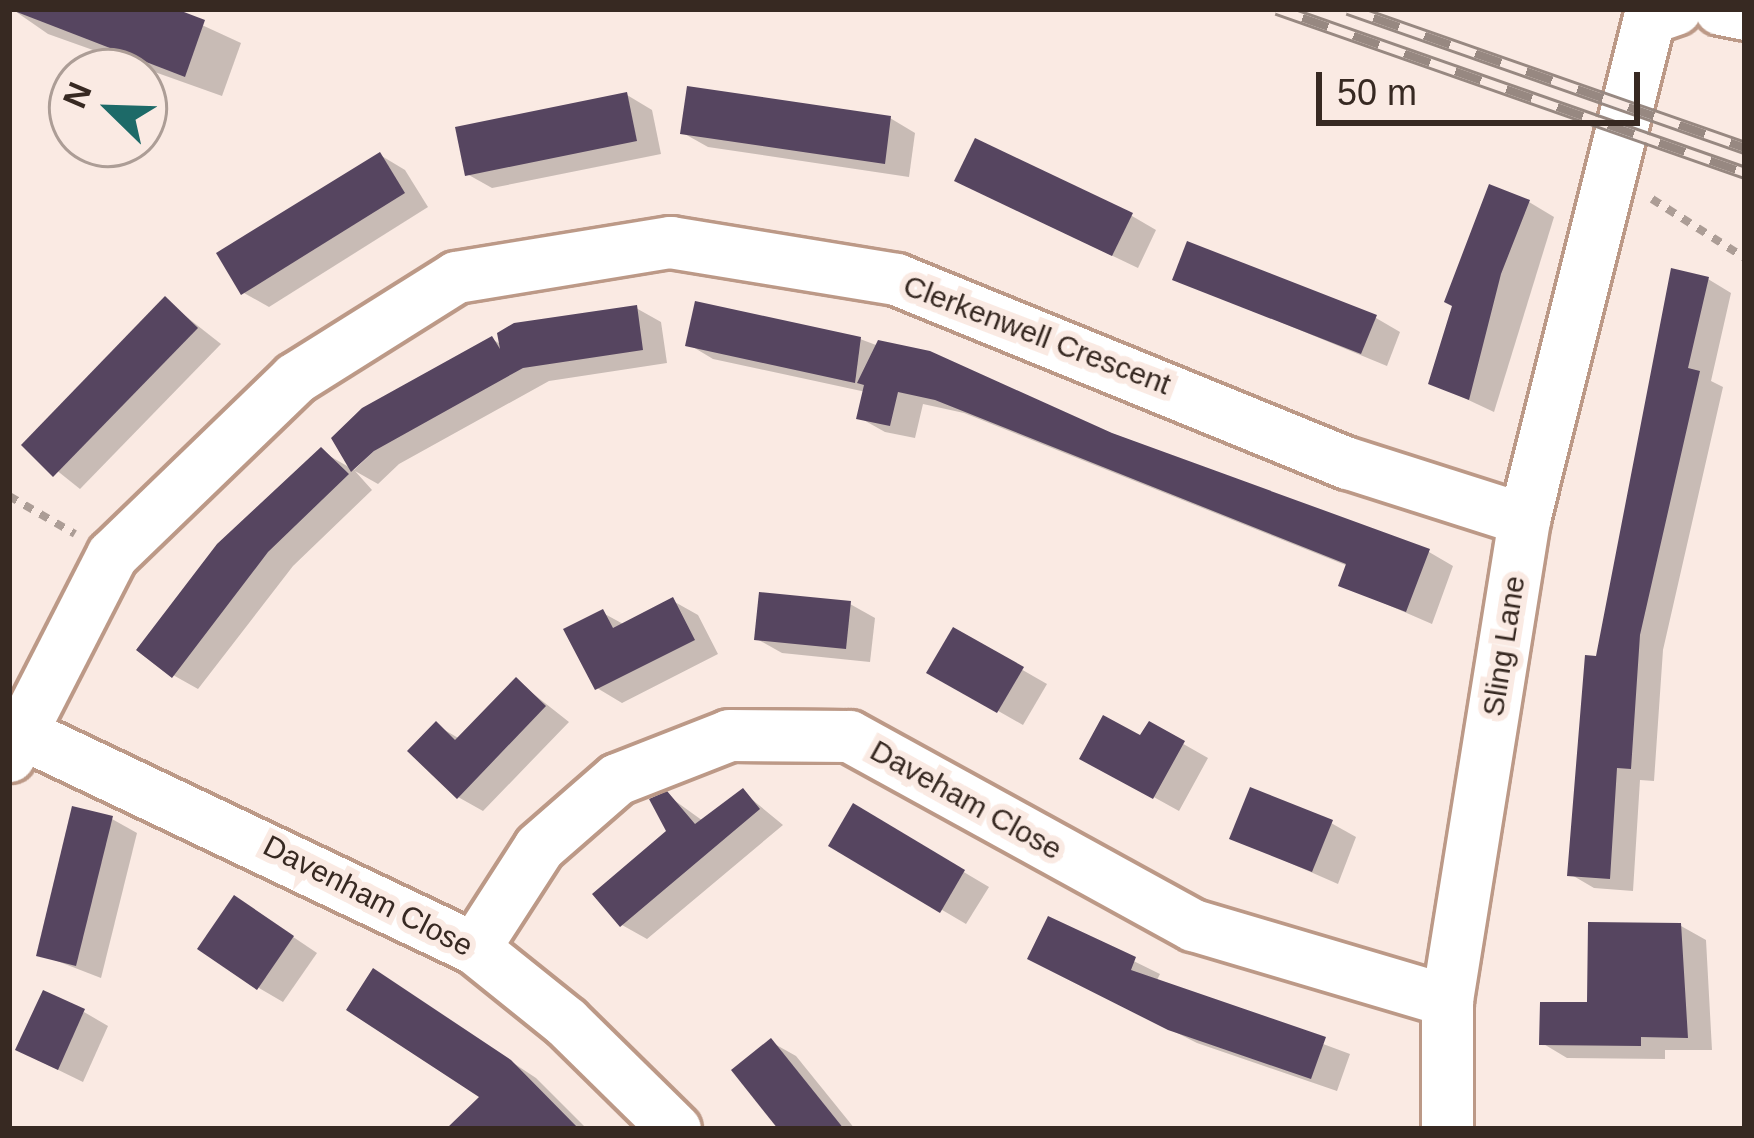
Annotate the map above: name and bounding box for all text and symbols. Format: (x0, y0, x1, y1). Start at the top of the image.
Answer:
north arrow (48, 48, 168, 168)
scale bar (1322, 48, 1646, 122)
text: 50 m (1337, 72, 1417, 113)
text: N (55, 77, 99, 113)
street label: Clerkenwell Crescent (898, 267, 1176, 403)
street label: Sling Lane (1475, 573, 1533, 719)
street label: Daveham Close (864, 733, 1068, 867)
street label: Davenham Close (257, 828, 479, 964)

